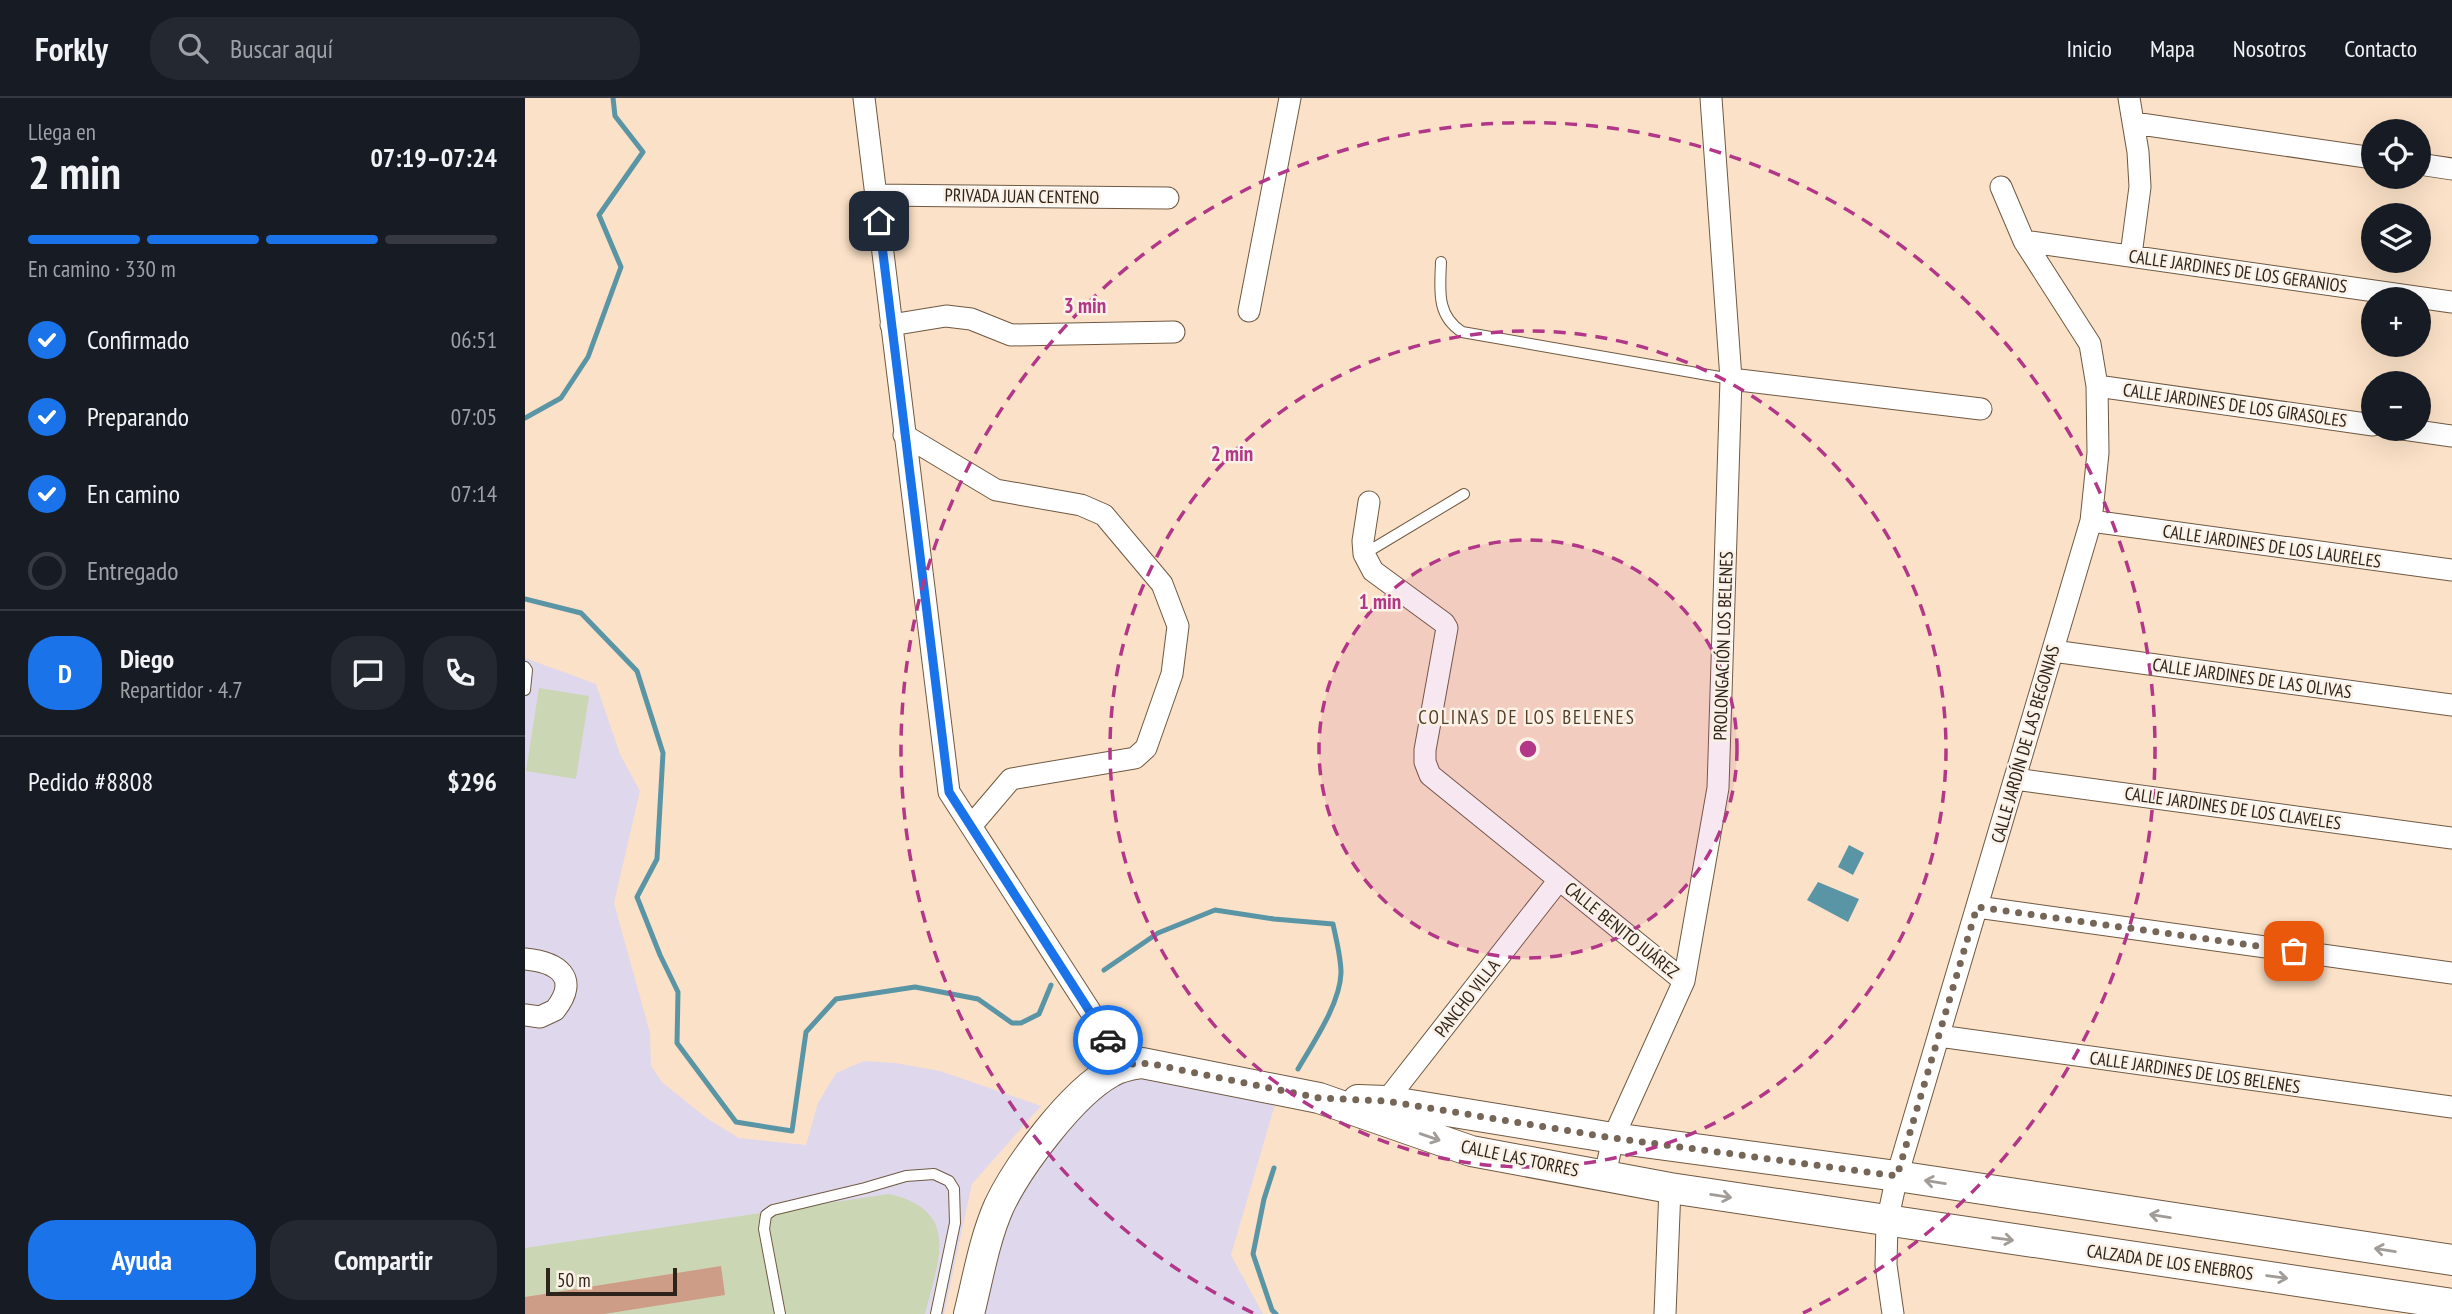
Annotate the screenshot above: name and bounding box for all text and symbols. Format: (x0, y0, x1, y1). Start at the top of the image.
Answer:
search box (150, 17, 640, 80)
text: Forkly (35, 27, 108, 70)
icon: search (174, 29, 212, 67)
text: Buscar aquí (230, 32, 333, 65)
text: Inicio (2066, 33, 2112, 64)
text: Mapa (2150, 33, 2195, 64)
text: Nosotros (2233, 33, 2306, 64)
text: Contacto (2344, 33, 2417, 64)
text: Llega en (28, 117, 96, 146)
map controls (2361, 119, 2431, 441)
button: locate (2361, 119, 2431, 189)
text: 07:19–07:24 (370, 141, 497, 174)
text: 2 min (28, 142, 121, 202)
street label: PRIVADA JUAN CENTENO (944, 183, 1100, 209)
pin (849, 191, 909, 251)
icon: home (860, 202, 898, 240)
button: layers (2361, 203, 2431, 273)
street label: CALLE JARDINES DE LOS GERANIOS (2127, 244, 2349, 298)
text: En camino · 330 m (28, 254, 176, 283)
button: + (2361, 287, 2431, 357)
text: 3 min (1064, 292, 1106, 319)
icon: check (28, 321, 66, 359)
text: Confirmado (87, 323, 189, 356)
text: 06:51 (451, 325, 497, 354)
button: − (2361, 371, 2431, 441)
street label: CALLE JARDINES DE LOS GIRASOLES (2122, 378, 2349, 432)
icon: check (28, 398, 66, 436)
text: Preparando (87, 400, 189, 433)
text: 07:05 (451, 402, 497, 431)
text: 2 min (1211, 440, 1253, 467)
icon: check (28, 475, 66, 513)
text: En camino (87, 477, 180, 510)
text: 07:14 (451, 479, 497, 508)
street label: CALLE JARDINES DE LOS LAURELES (2161, 519, 2383, 573)
street label: PROLONGACIÓN LOS BELENES (1708, 551, 1738, 741)
text: Entregado (87, 554, 179, 587)
text: 1 min (1359, 588, 1401, 615)
button: chat (331, 636, 405, 710)
button: phone (423, 636, 497, 710)
text: Diego (120, 642, 174, 675)
street label: CALLE JARDÍN DE LAS BEGONIAS (1986, 642, 2064, 846)
street label: CALLE JARDINES DE LAS OLIVAS (2151, 653, 2353, 703)
text: D (58, 657, 72, 690)
text: Repartidor · 4.7 (120, 675, 243, 704)
district label: COLINAS DE LOS BELENES (1418, 705, 1636, 729)
centre of rings (1516, 737, 1540, 761)
text: Pedido #8808 (28, 765, 153, 798)
text: $296 (447, 765, 497, 798)
street label: CALLE JARDINES DE LOS CLAVELES (2123, 781, 2343, 835)
street label: CALLE BENITO JUÁREZ (1560, 877, 1684, 983)
pin (2264, 921, 2324, 981)
icon: bag (2275, 932, 2313, 970)
street label: PANCHO VILLA (1429, 954, 1505, 1042)
courier (1073, 1005, 1143, 1075)
icon: car (1089, 1021, 1127, 1059)
street label: CALLE JARDINES DE LOS BELENES (2088, 1046, 2302, 1098)
one-way arrow (1418, 1131, 1440, 1144)
street label: CALLE LAS TORRES (1459, 1134, 1581, 1182)
one-way arrow (1924, 1175, 1946, 1188)
one-way arrow (1709, 1190, 1732, 1203)
one-way arrow (2149, 1209, 2171, 1222)
button: Ayuda (28, 1220, 256, 1300)
button: Compartir (270, 1220, 497, 1300)
one-way arrow (1992, 1232, 2014, 1245)
street label: CALZADA DE LOS ENEBROS (2085, 1239, 2255, 1285)
one-way arrow (2374, 1243, 2396, 1256)
scale bar (546, 1265, 677, 1297)
text: 50 m (557, 1268, 591, 1292)
one-way arrow (2265, 1271, 2288, 1284)

